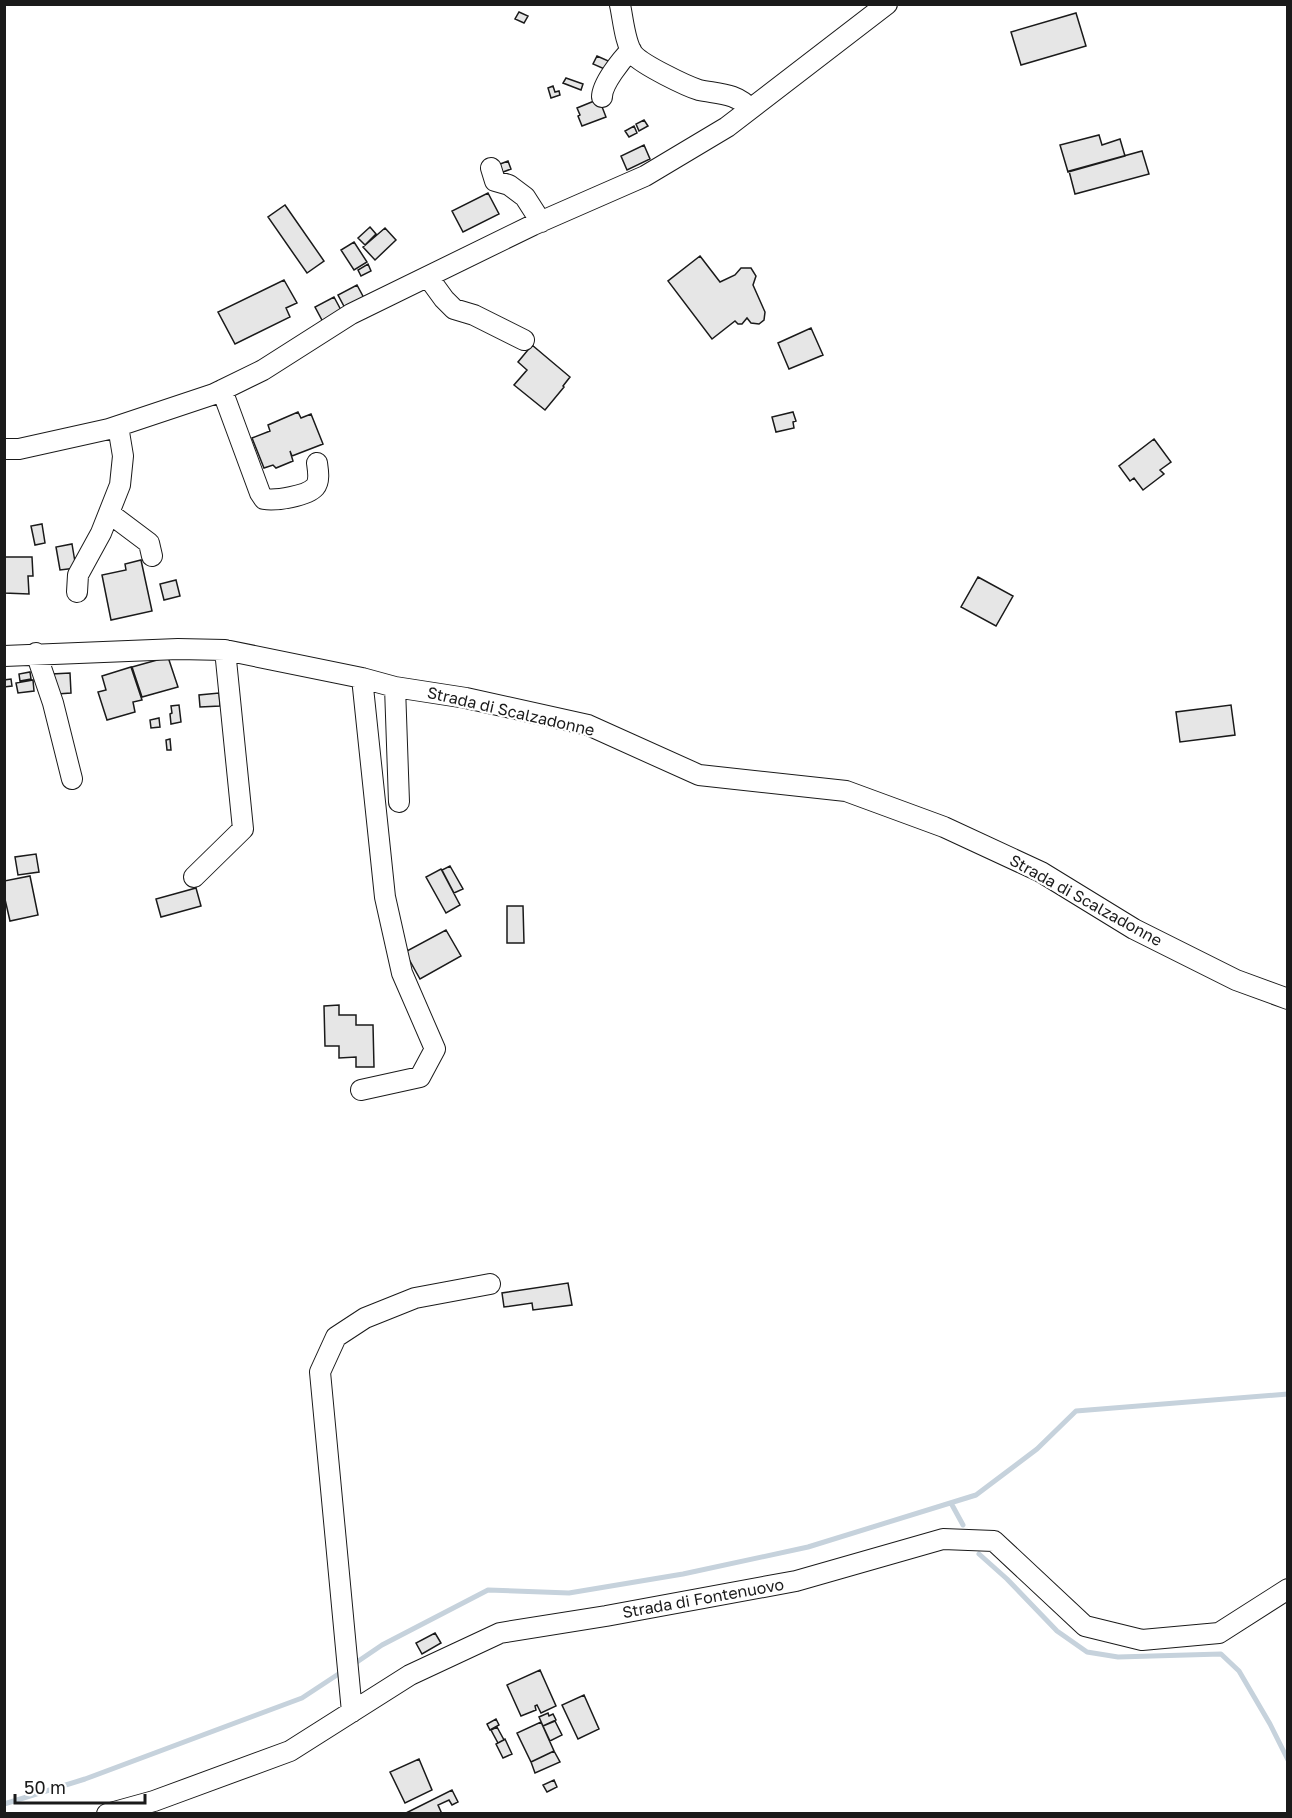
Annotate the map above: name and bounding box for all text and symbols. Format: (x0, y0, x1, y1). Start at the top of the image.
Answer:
street label: Strada di Scalzadonne (425, 682, 597, 740)
street label: Strada di Scalzadonne (1006, 850, 1166, 950)
street label: Strada di Fontenuovo (621, 1574, 785, 1622)
scale bar (15, 1767, 146, 1805)
text: 50 m (24, 1776, 66, 1798)

